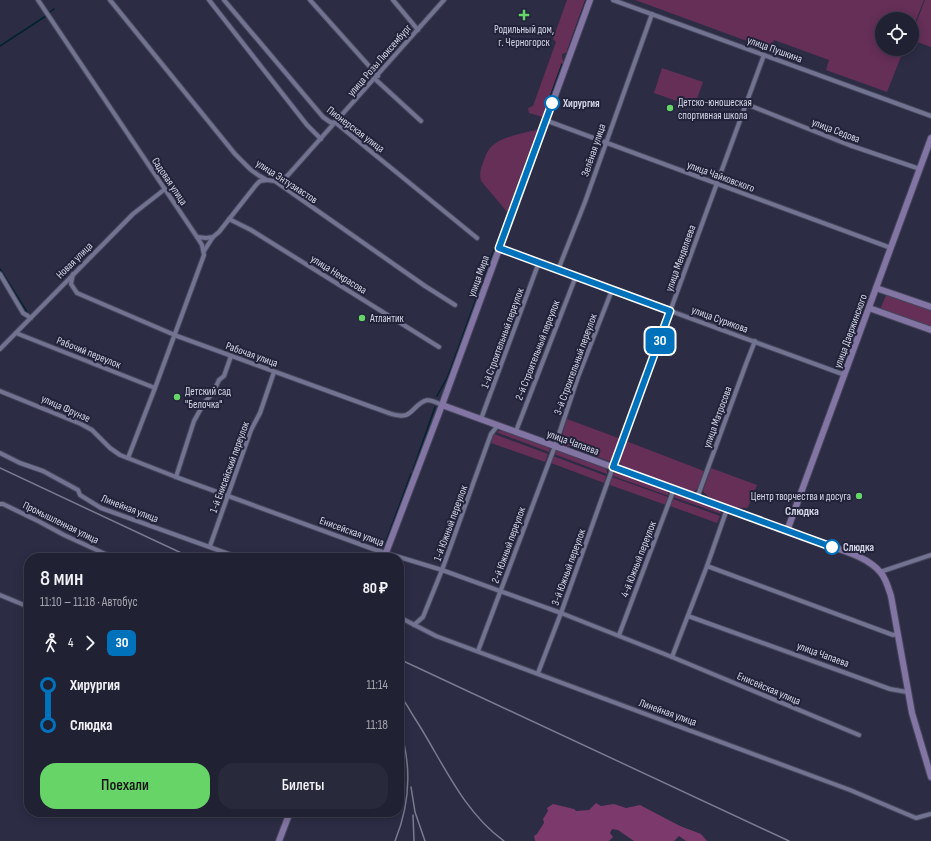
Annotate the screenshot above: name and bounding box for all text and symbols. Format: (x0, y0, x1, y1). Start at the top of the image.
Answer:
marker: Родильный дом, г. Черногорск (518, 9, 530, 21)
map controls (875, 12, 919, 56)
button: locate (875, 12, 919, 56)
street label: улица Розы Люксембург (345, 21, 415, 99)
place label: Родильный дом, г. Черногорск (494, 23, 554, 49)
street label: улица Пушкина (746, 33, 804, 65)
marker: Хирургия (544, 95, 560, 111)
place label: Детско-юношеская спортивная школа (678, 96, 752, 122)
place label: Хирургия (562, 97, 600, 110)
street label: Пионерская улица (324, 103, 387, 155)
marker: Детско-юношеская спортивная школа (665, 103, 675, 113)
street label: улица Седова (810, 115, 862, 146)
street label: Зелёная улица (578, 122, 609, 178)
street label: Садовая улица (149, 155, 190, 208)
street label: улица Энтузиастов (253, 157, 320, 206)
street label: улица Чайковского (685, 158, 757, 195)
street label: улица Менделеева (662, 223, 699, 293)
street label: Новая улица (53, 239, 95, 281)
street label: улица Некрасова (308, 252, 369, 297)
street label: улица Мира (465, 254, 492, 299)
street label: 1-й Строительный переулок (478, 285, 527, 390)
street label: улица Дзержинского (831, 292, 870, 370)
street label: 2-й Строительный переулок (512, 297, 563, 402)
street label: улица Сурикова (690, 303, 750, 336)
street label: 3-й Строительный переулок (551, 311, 600, 416)
place label: Атлантик (369, 312, 405, 325)
marker: Атлантик (357, 313, 367, 323)
line badge: 30 (642, 328, 678, 354)
text: 30 (654, 332, 666, 349)
street label: Рабочий переулок (55, 334, 124, 372)
street label: Рабочая улица (224, 339, 280, 370)
place label: Детский сад "Белочка" (185, 385, 231, 411)
street label: улица Матросова (700, 385, 735, 450)
street label: улица Фрунзе (39, 392, 92, 425)
marker: Детский сад "Белочка" (172, 392, 182, 402)
street label: 1-й Енисейский переулок (207, 419, 252, 514)
street label: улица Чапаева (545, 427, 601, 458)
street label: 1-й Южный переулок (431, 483, 470, 563)
place label: Центр творчества и досуга (751, 490, 851, 503)
marker: Центр творчества и досуга (854, 491, 864, 501)
street label: Линейная улица (99, 492, 160, 525)
street label: Промышленная улица (21, 498, 101, 546)
street label: 2-й Южный переулок (489, 504, 529, 585)
district label: Слюдка (785, 504, 819, 519)
street label: Енисейская улица (318, 514, 386, 549)
street label: 4-й Южный переулок (618, 519, 659, 599)
street label: 3-й Южный переулок (549, 526, 589, 607)
marker: Слюдка (824, 539, 840, 555)
place label: Слюдка (843, 541, 874, 554)
text: 8 мин (40, 565, 84, 592)
text: 80 ₽ (363, 579, 388, 598)
text: 11:10 – 11:18 · Автобус (40, 594, 138, 610)
icon: walk (40, 632, 62, 654)
icon: forward (79, 632, 101, 654)
text: 30 (115, 634, 128, 651)
text: 4 (68, 635, 73, 651)
street label: улица Чапаева (795, 639, 851, 670)
street label: Енисейская улица (735, 669, 802, 708)
text: Хирургия (70, 676, 120, 695)
text: 11:14 (366, 677, 388, 693)
street label: Линейная улица (637, 696, 698, 729)
text: Слюдка (70, 716, 112, 735)
text: 11:18 (366, 717, 388, 733)
button: Поехали (40, 763, 210, 809)
button: Билеты (218, 763, 388, 809)

